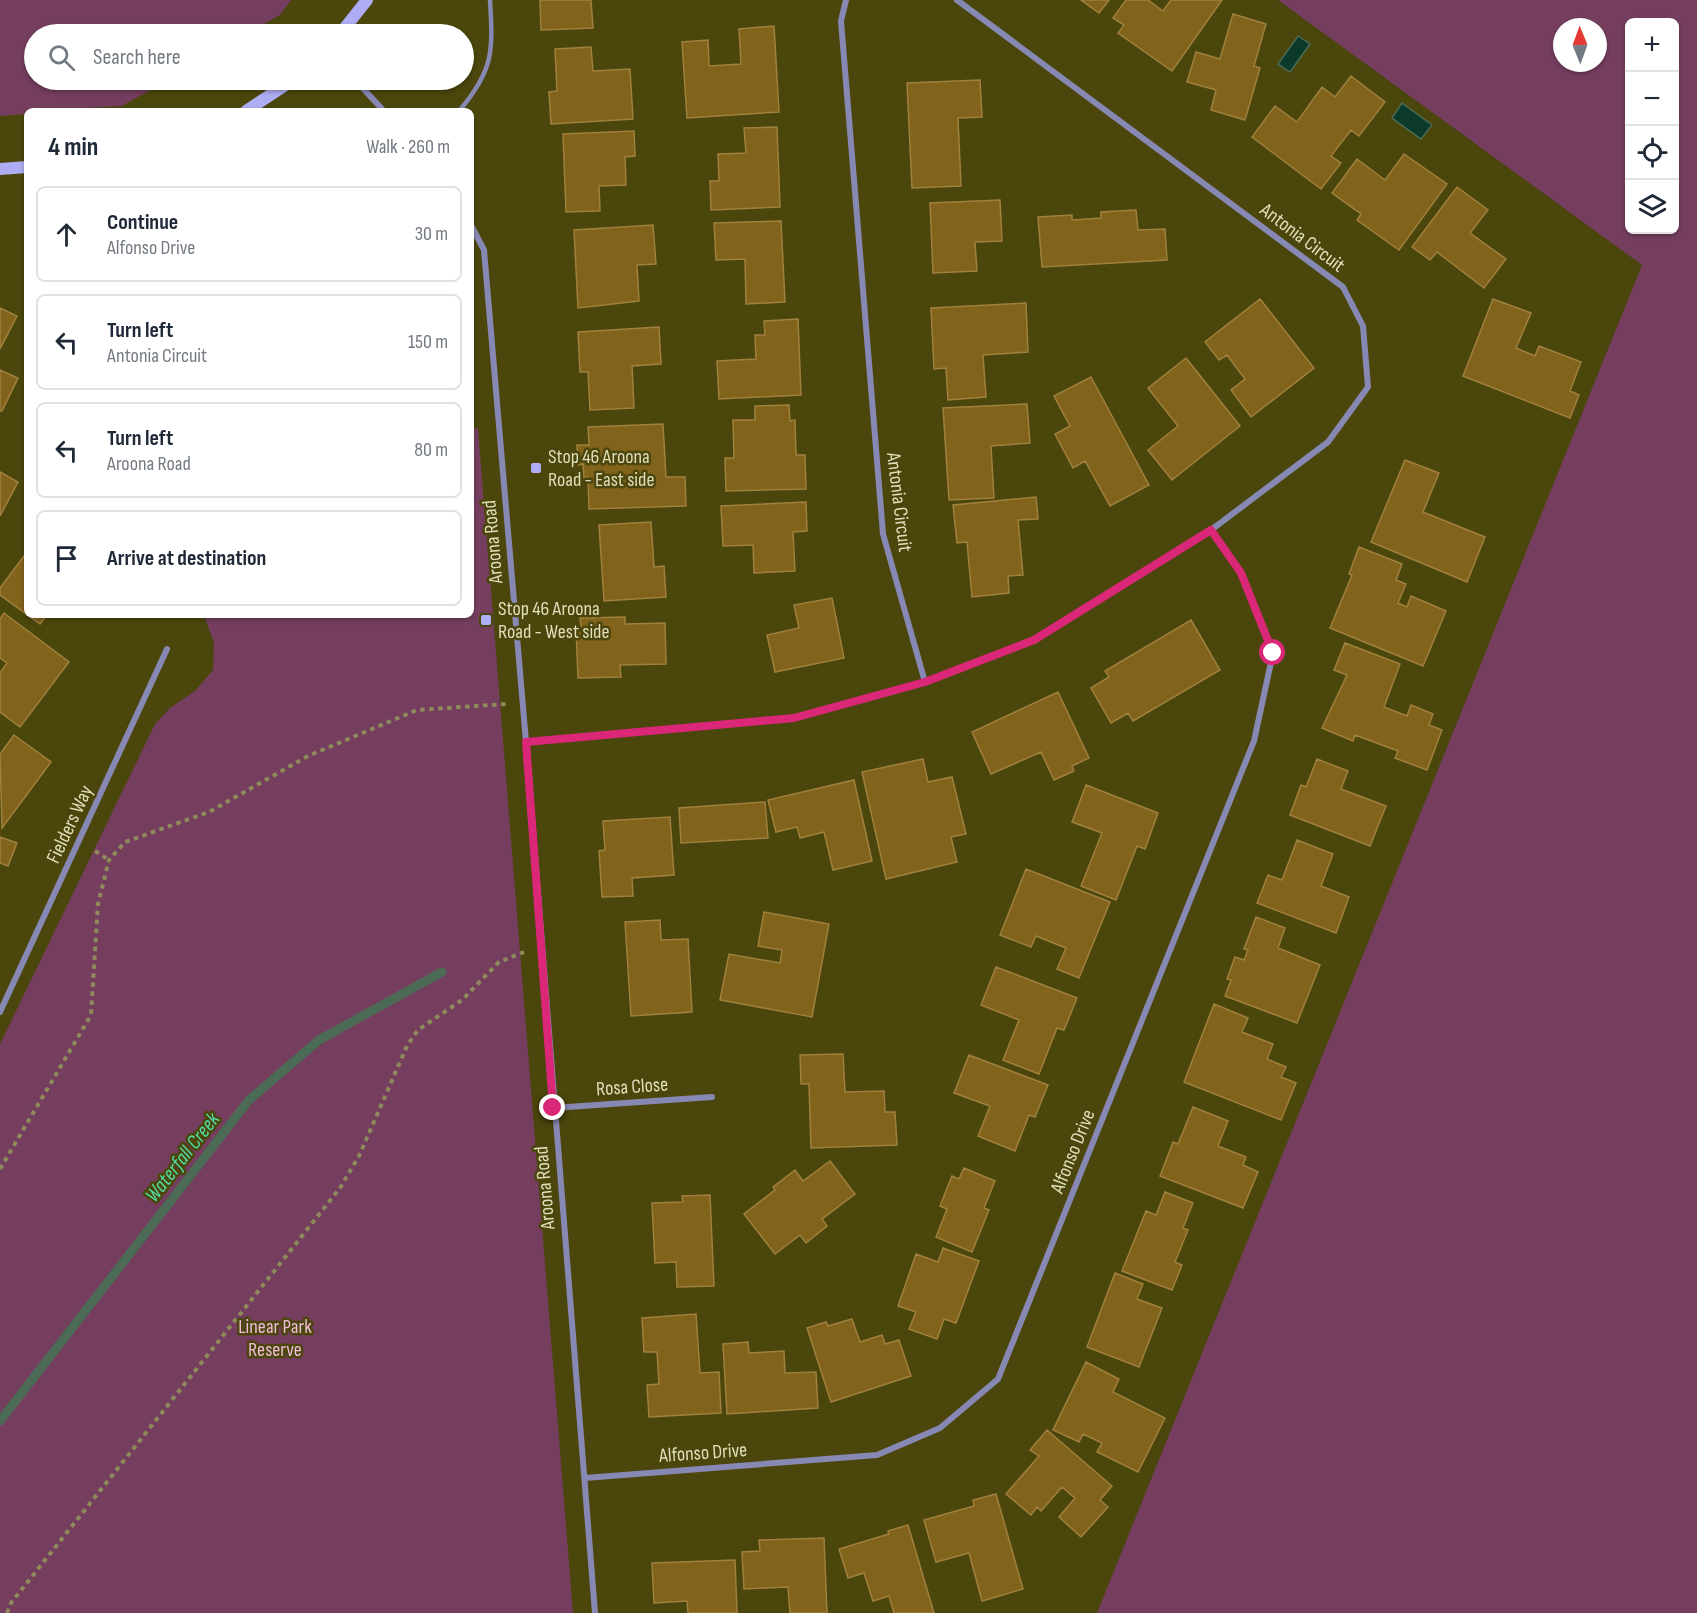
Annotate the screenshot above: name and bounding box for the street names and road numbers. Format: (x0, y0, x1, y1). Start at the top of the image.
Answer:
street label: Antonia Circuit (1254, 198, 1350, 277)
street label: Antonia Circuit (881, 450, 917, 553)
street label: Aroona Road (477, 499, 509, 586)
street label: Fielders Way (41, 781, 98, 867)
street label: Rosa Close (595, 1073, 669, 1101)
street label: Alfonso Drive (1045, 1106, 1101, 1198)
street label: Aroona Road (529, 1145, 561, 1232)
street label: Alfonso Drive (657, 1438, 748, 1468)

